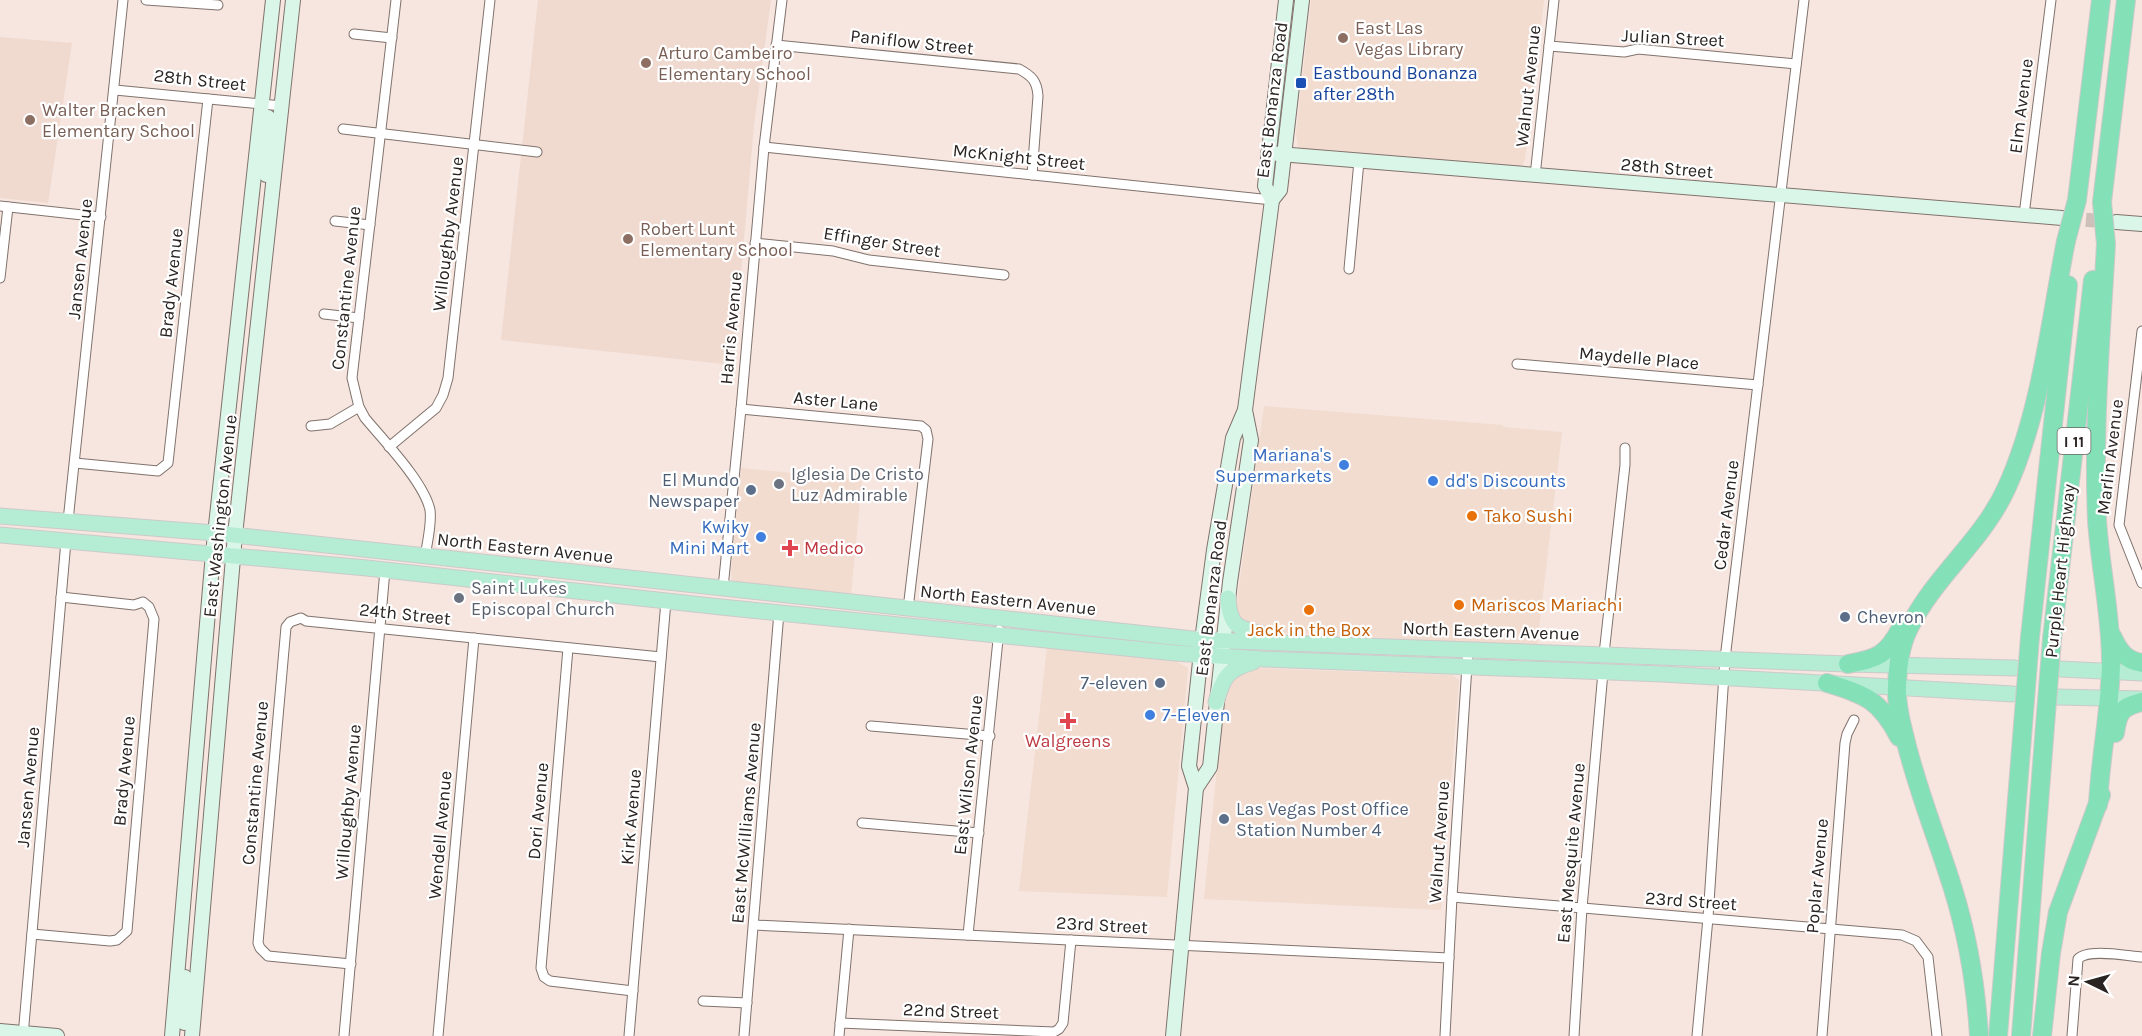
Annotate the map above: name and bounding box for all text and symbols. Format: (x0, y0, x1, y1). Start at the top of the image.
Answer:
place label: East Las Vegas Library (1355, 17, 1464, 60)
street label: East Bonanza Road (1251, 21, 1293, 179)
street label: Walnut Avenue (1511, 24, 1545, 148)
street label: Julian Street (1621, 24, 1725, 52)
street label: Paniflow Street (849, 25, 975, 59)
marker: East Las Vegas Library (1336, 31, 1350, 45)
place label: Arturo Cambeiro Elementary School (658, 42, 811, 85)
marker: Arturo Cambeiro Elementary School (639, 56, 653, 70)
street label: Elm Avenue (2004, 57, 2038, 155)
place label: Eastbound Bonanza after 28th (1313, 62, 1478, 105)
street label: 28th Street (153, 64, 248, 96)
marker: Eastbound Bonanza after 28th (1294, 76, 1308, 90)
place label: Walter Bracken Elementary School (42, 99, 195, 142)
marker: Walter Bracken Elementary School (23, 113, 37, 127)
street label: McKnight Street (952, 139, 1087, 175)
street label: 28th Street (1620, 153, 1714, 183)
street label: Willoughby Avenue (428, 155, 468, 313)
street label: Jansen Avenue (63, 198, 97, 320)
street label: Constantine Avenue (326, 205, 366, 371)
place label: Robert Lunt Elementary School (640, 218, 793, 261)
street label: Effinger Street (822, 222, 942, 262)
street label: Brady Avenue (154, 227, 188, 339)
marker: Robert Lunt Elementary School (621, 232, 635, 246)
street label: Harris Avenue (715, 271, 747, 385)
street label: Maydelle Place (1578, 342, 1700, 374)
street label: Aster Lane (793, 386, 879, 416)
street label: Marlin Avenue (2092, 398, 2128, 516)
street label: East Washington Avenue (198, 414, 242, 618)
road number: I 11 (2058, 428, 2090, 454)
place label: Mariana's Supermarkets (1215, 444, 1332, 487)
marker: Mariana's Supermarkets (1337, 458, 1351, 472)
street label: Cedar Avenue (1708, 459, 1744, 571)
place label: Iglesia De Cristo Luz Admirable (791, 463, 924, 506)
place label: El Mundo Newspaper (648, 469, 739, 512)
place label: dd's Discounts (1445, 470, 1566, 492)
marker: dd's Discounts (1426, 474, 1440, 488)
marker: Iglesia De Cristo Luz Admirable (772, 477, 786, 491)
street label: Purple Heart Highway (2040, 482, 2080, 659)
marker: El Mundo Newspaper (744, 483, 758, 497)
place label: Tako Sushi (1484, 505, 1573, 527)
marker: Tako Sushi (1465, 509, 1479, 523)
place label: Kwiky Mini Mart (669, 516, 750, 559)
street label: East Bonanza Road (1190, 519, 1232, 677)
street label: North Eastern Avenue (436, 528, 614, 568)
marker: Kwiky Mini Mart (754, 530, 768, 544)
place label: Medico (804, 537, 864, 559)
marker: Medico (781, 539, 799, 557)
place label: Saint Lukes Episcopal Church (471, 577, 615, 620)
street label: North Eastern Avenue (919, 580, 1097, 620)
marker: Saint Lukes Episcopal Church (452, 591, 466, 605)
place label: Mariscos Mariachi (1471, 594, 1623, 616)
street label: 24th Street (358, 598, 452, 630)
marker: Mariscos Mariachi (1452, 598, 1466, 612)
marker: Jack in the Box (1302, 603, 1316, 617)
place label: Chevron (1857, 606, 1924, 628)
marker: Chevron (1838, 610, 1852, 624)
street label: North Eastern Avenue (1402, 617, 1580, 645)
place label: Jack in the Box (1248, 619, 1370, 641)
place label: 7-eleven (1081, 672, 1148, 694)
marker: 7-eleven (1153, 676, 1167, 690)
street label: East Wilson Avenue (949, 694, 987, 856)
street label: Constantine Avenue (237, 700, 273, 866)
place label: 7-Eleven (1162, 704, 1230, 726)
marker: 7-Eleven (1143, 708, 1157, 722)
marker: Walgreens (1061, 714, 1075, 728)
street label: Brady Avenue (108, 715, 140, 827)
street label: East McWilliams Avenue (726, 722, 766, 924)
street label: Willoughby Avenue (330, 723, 366, 881)
street label: Jansen Avenue (12, 726, 44, 848)
place label: Walgreens (1025, 730, 1111, 752)
street label: Dori Avenue (523, 762, 553, 860)
street label: East Mesquite Avenue (1552, 762, 1590, 944)
street label: Kirk Avenue (616, 768, 646, 866)
street label: Wendell Avenue (423, 770, 457, 900)
street label: Walnut Avenue (1424, 780, 1454, 904)
place label: Las Vegas Post Office Station Number 4 (1236, 798, 1409, 841)
marker: Las Vegas Post Office Station Number 4 (1217, 812, 1231, 826)
street label: Poplar Avenue (1801, 818, 1833, 934)
street label: 23rd Street (1644, 887, 1738, 915)
street label: 23rd Street (1056, 912, 1149, 938)
north arrow (2058, 952, 2118, 1012)
text: N (2064, 974, 2084, 987)
street label: 22nd Street (903, 998, 1000, 1024)

